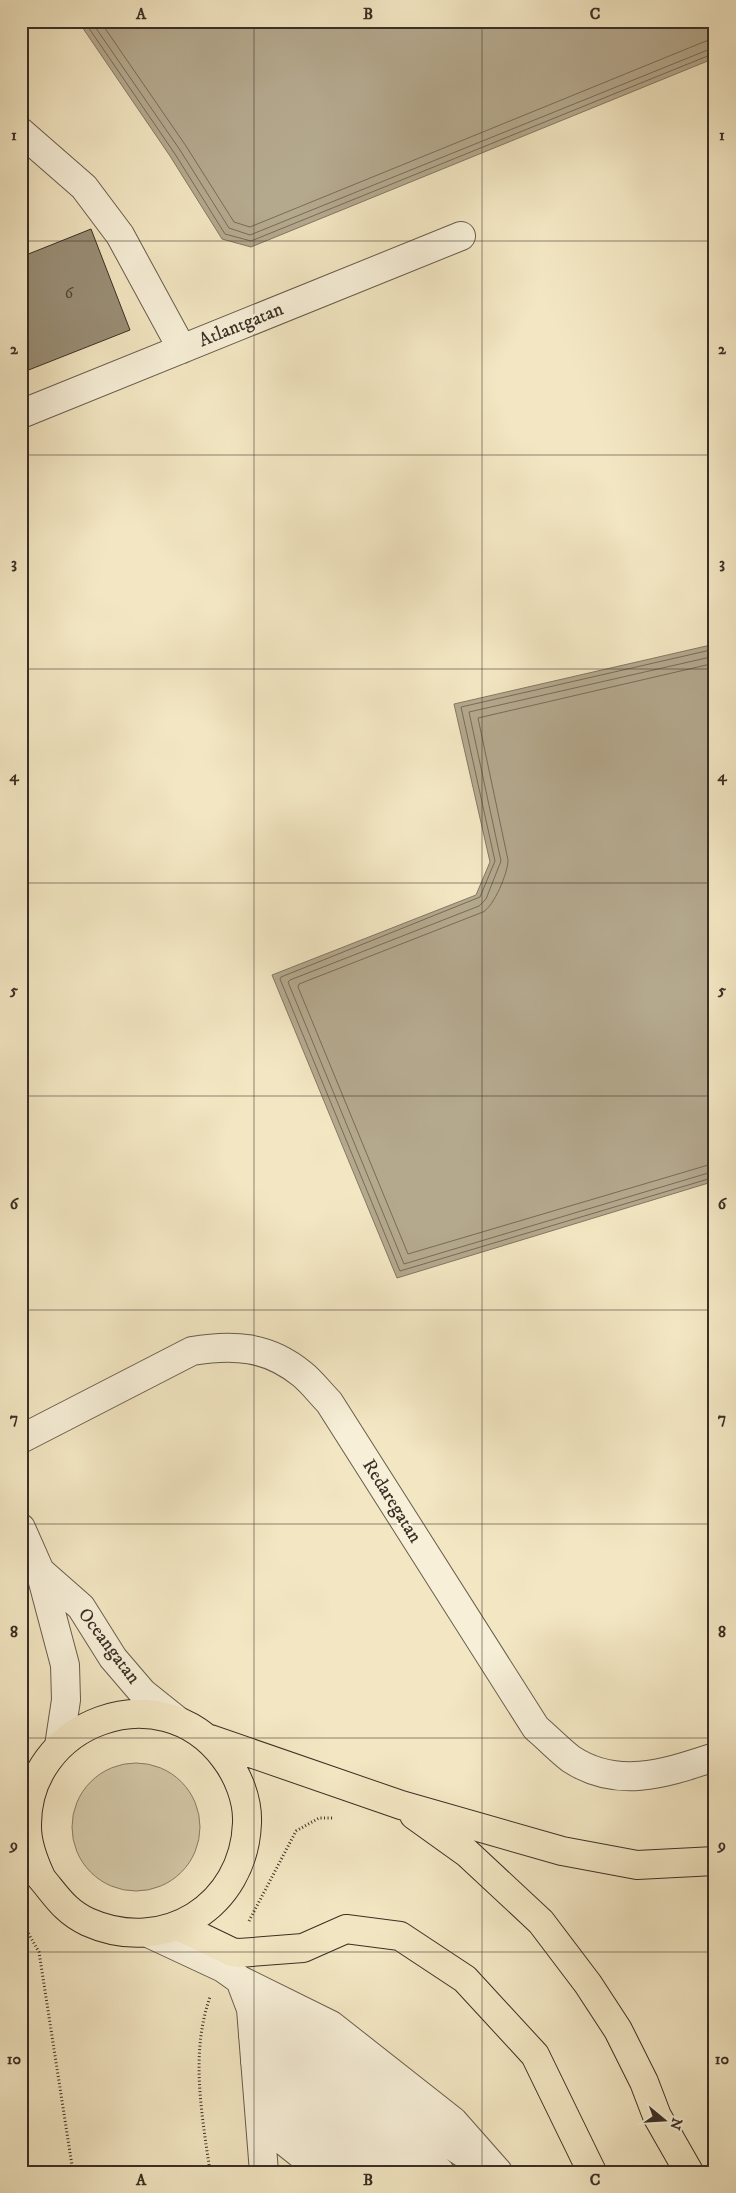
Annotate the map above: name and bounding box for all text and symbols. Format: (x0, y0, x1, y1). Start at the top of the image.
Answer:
text: A (135, 4, 147, 24)
text: B (363, 4, 373, 24)
text: C (590, 4, 600, 24)
text: 1 (11, 125, 17, 145)
text: 1 (719, 125, 725, 145)
house number: 6 (65, 283, 74, 303)
street label: Atlantgatan (195, 298, 287, 352)
text: 2 (10, 339, 19, 359)
text: 2 (718, 339, 727, 359)
text: 3 (11, 553, 17, 573)
text: 3 (719, 553, 725, 573)
text: 4 (8, 766, 19, 786)
text: 4 (716, 766, 727, 786)
text: 5 (9, 980, 18, 1000)
text: 5 (717, 980, 726, 1000)
text: 6 (10, 1194, 20, 1214)
text: 6 (718, 1194, 728, 1214)
text: 7 (10, 1408, 18, 1428)
text: 7 (718, 1408, 726, 1428)
street label: Redaregatan (357, 1455, 427, 1547)
street label: Oceangatan (73, 1604, 145, 1688)
text: 8 (10, 1622, 18, 1642)
text: 8 (718, 1622, 726, 1642)
text: 9 (9, 1835, 18, 1855)
text: 9 (717, 1835, 726, 1855)
text: 10 (7, 2049, 22, 2069)
text: 10 (715, 2049, 730, 2069)
north arrow (638, 2096, 688, 2146)
text: N (665, 2115, 686, 2132)
text: A (135, 2170, 147, 2190)
text: B (363, 2170, 373, 2190)
text: C (590, 2170, 600, 2190)

